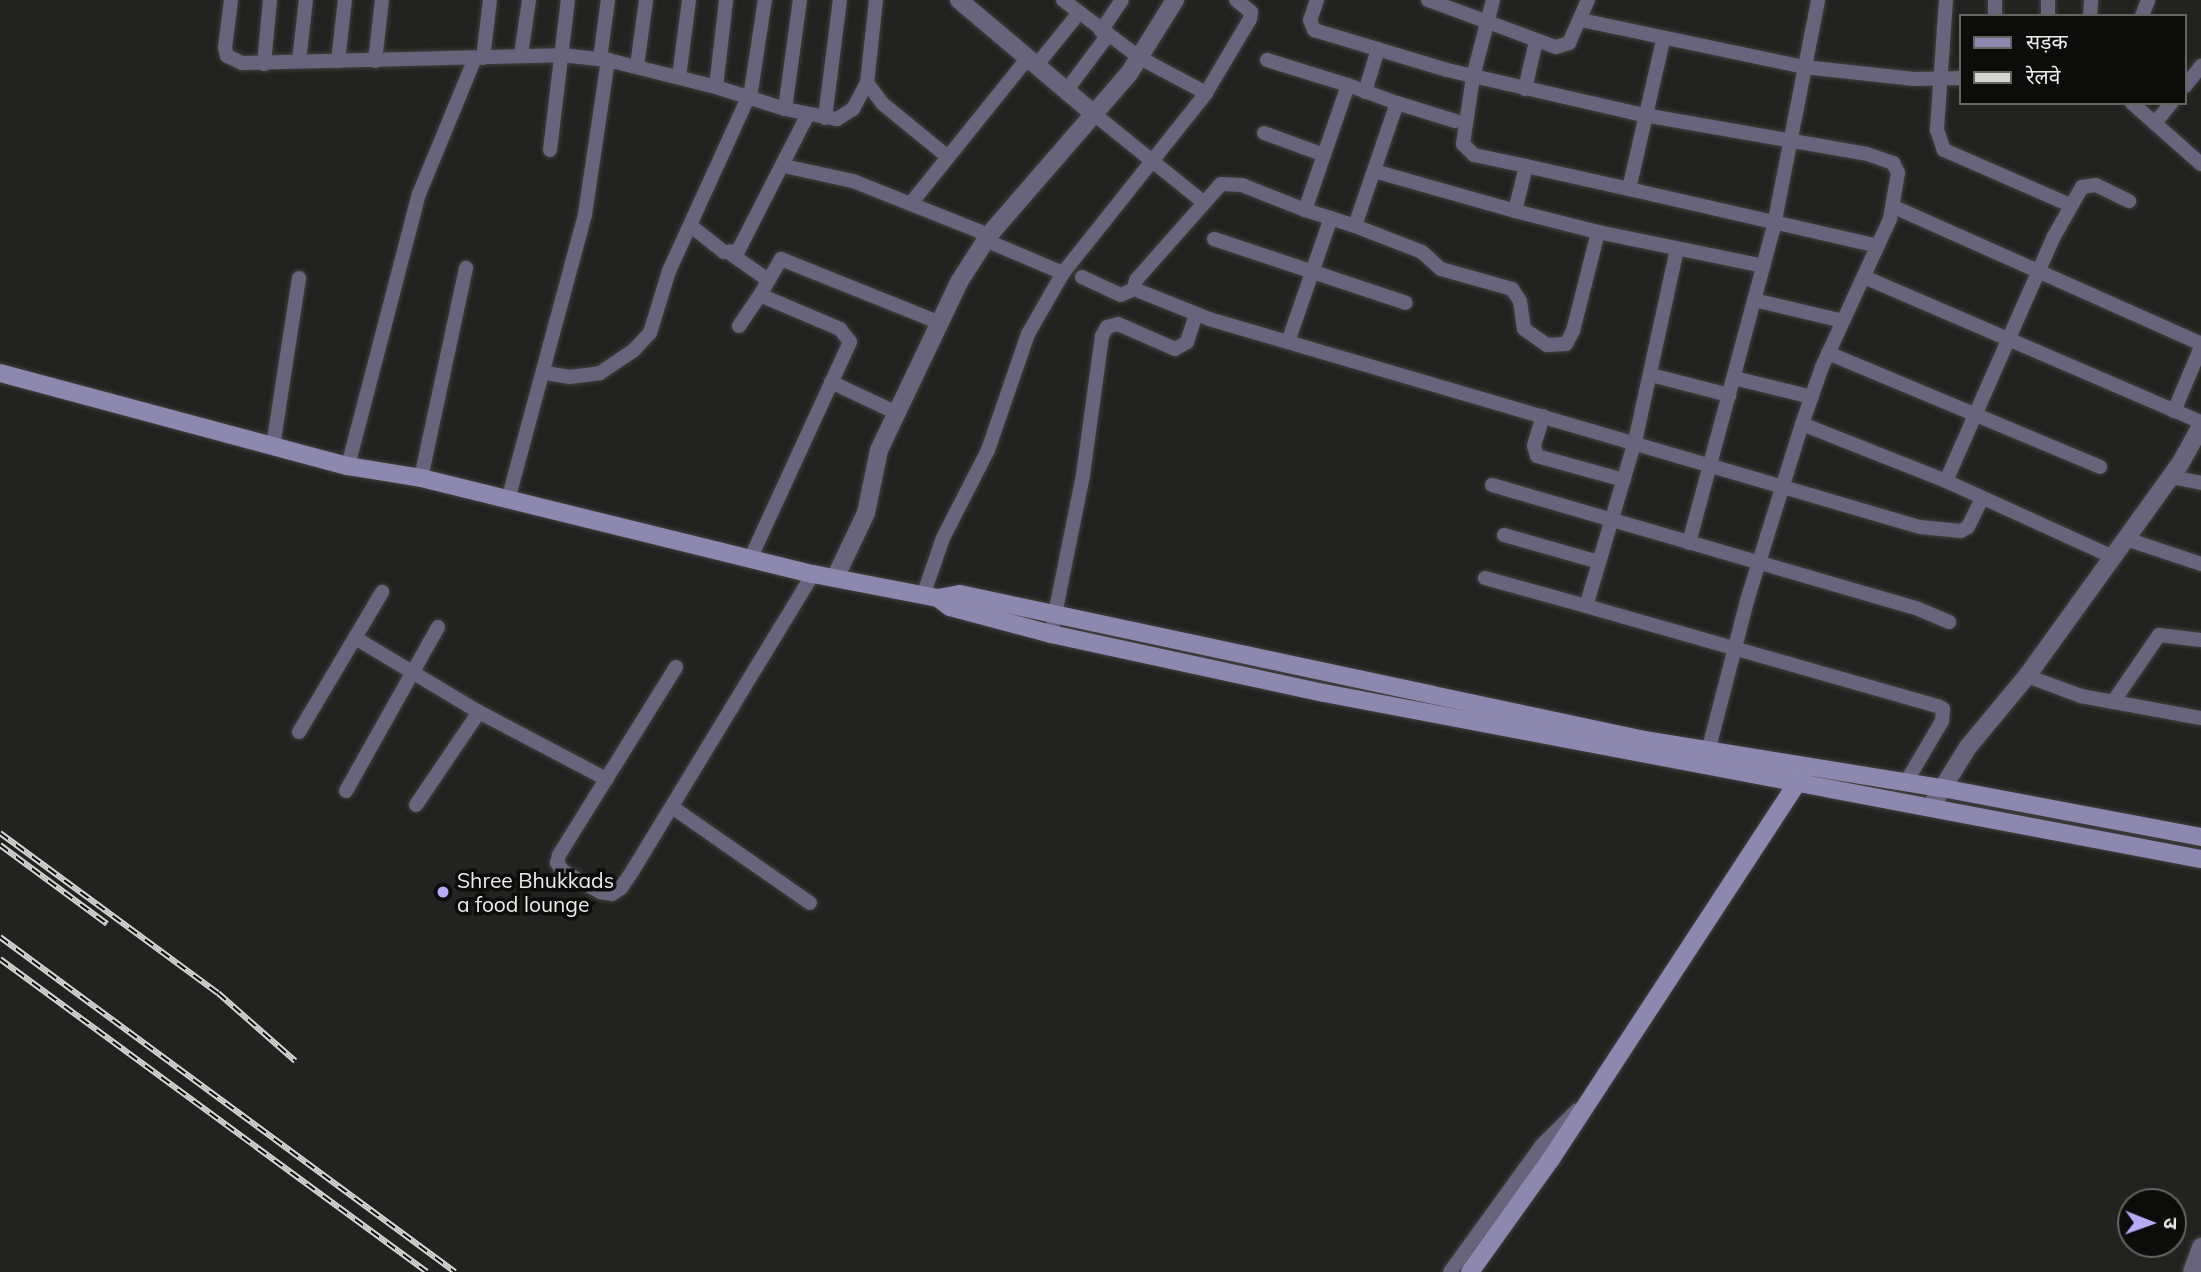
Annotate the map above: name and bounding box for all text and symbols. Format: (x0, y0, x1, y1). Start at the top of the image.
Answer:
legend (1960, 14, 2187, 105)
text: सड़क (2026, 28, 2068, 54)
text: रेलवे (2026, 63, 2061, 89)
place label: Shree Bhukkads a food lounge (457, 867, 614, 917)
marker: Shree Bhukkads a food lounge (435, 884, 451, 900)
north arrow (2117, 1188, 2187, 1258)
text: उ (2159, 1218, 2183, 1229)

